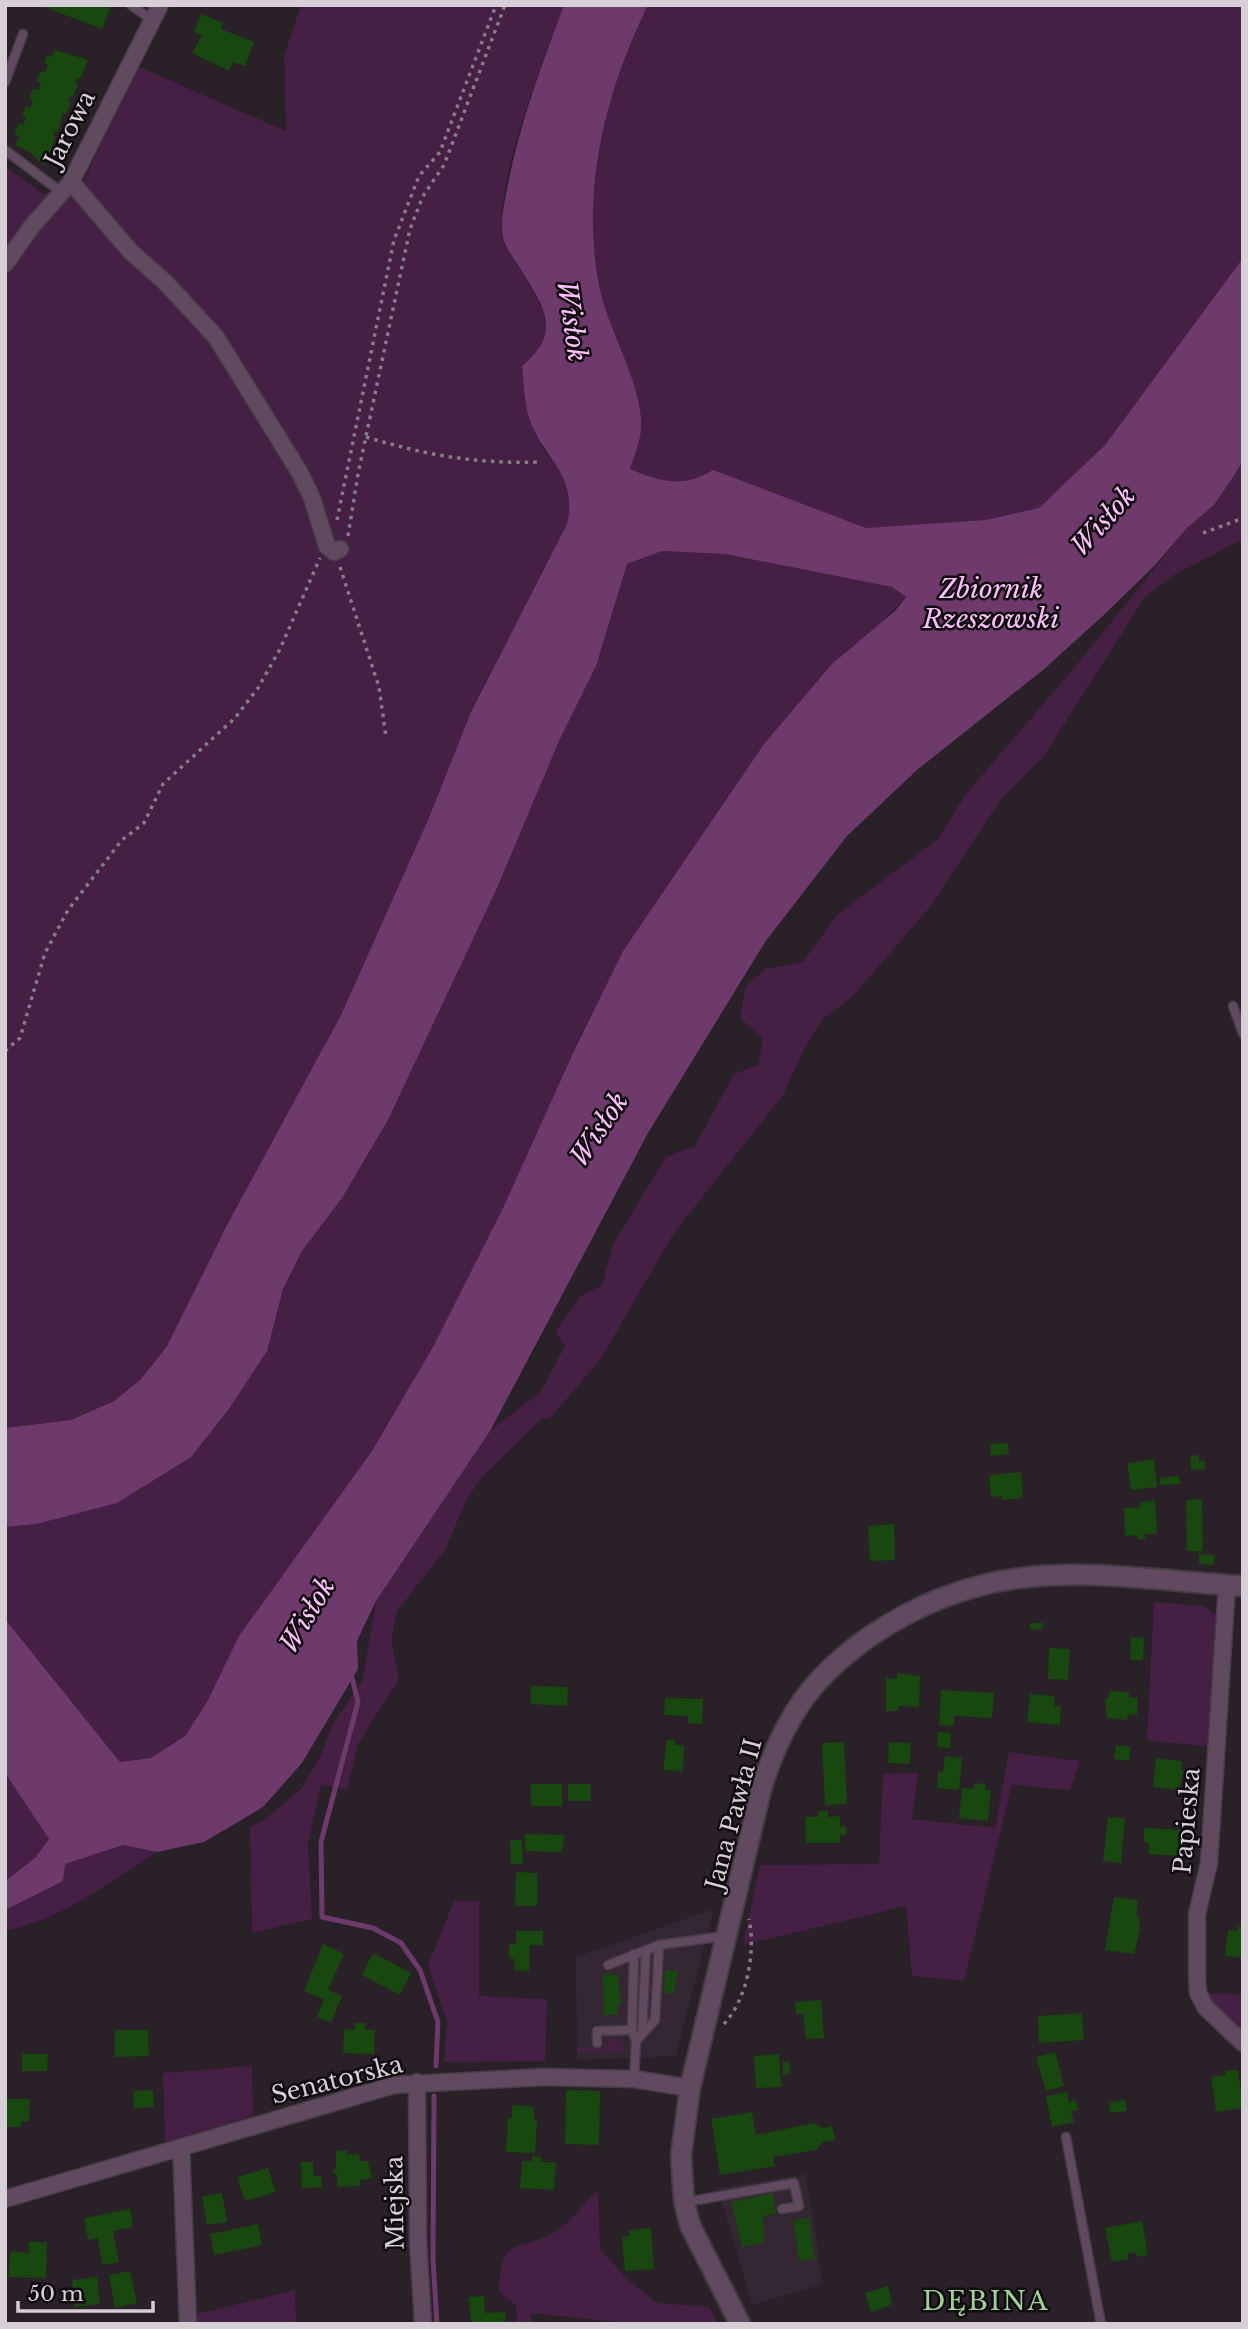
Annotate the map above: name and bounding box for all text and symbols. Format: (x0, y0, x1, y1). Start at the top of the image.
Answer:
street label: Jarowa (37, 85, 101, 175)
water label: Wisłok (550, 278, 594, 364)
water label: Wisłok (1064, 480, 1142, 562)
water label: Zbiornik Rzeszowski (922, 573, 1059, 635)
water label: Wisłok (563, 1086, 635, 1172)
water label: Wisłok (272, 1572, 342, 1658)
street label: Jana Pawła II (699, 1735, 768, 1896)
street label: Papieska (1167, 1766, 1206, 1875)
street label: Senatorska (268, 2049, 406, 2110)
street label: Miejska (379, 2155, 410, 2250)
scale bar (18, 2270, 152, 2314)
text: 50 m (28, 2281, 84, 2307)
district label: DĘBINA (922, 2285, 1050, 2317)

